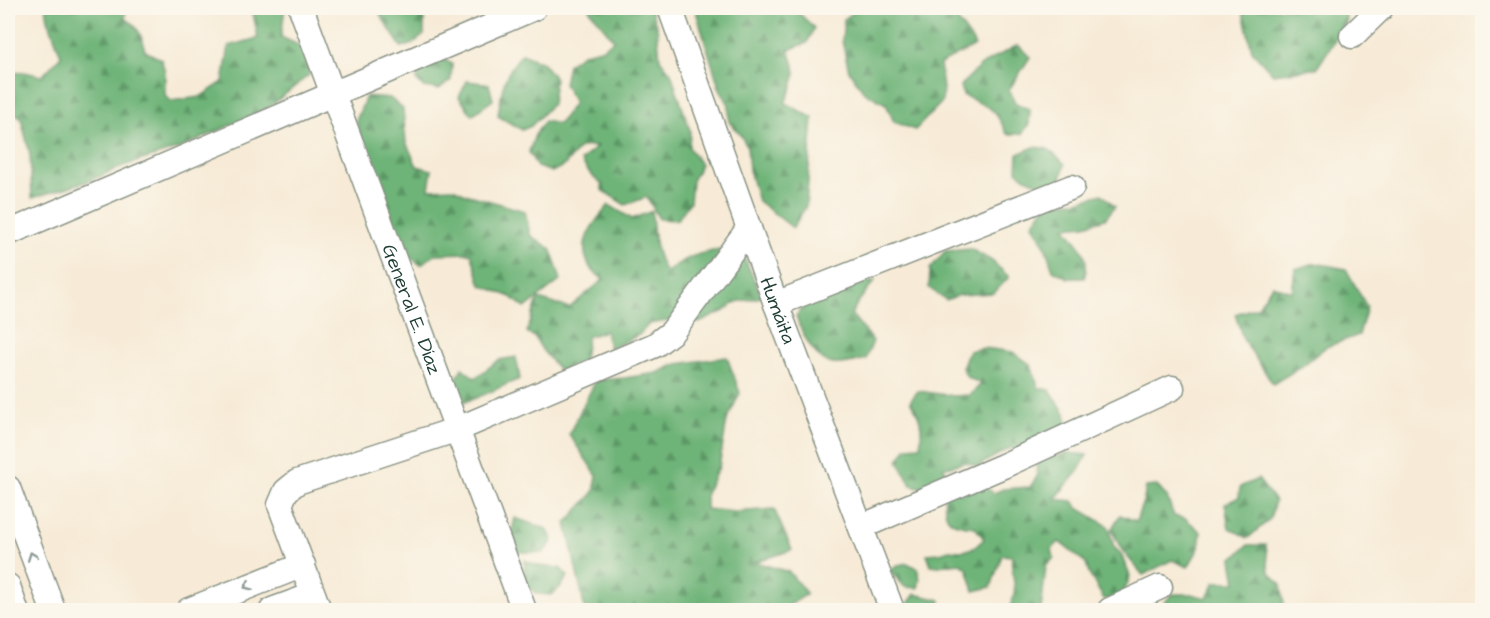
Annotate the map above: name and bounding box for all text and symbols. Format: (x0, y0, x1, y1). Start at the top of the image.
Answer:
street label: General E. Díaz (375, 240, 448, 378)
street label: Humáita (752, 273, 803, 348)
one-way arrow (27, 551, 40, 561)
one-way arrow (244, 579, 255, 591)

